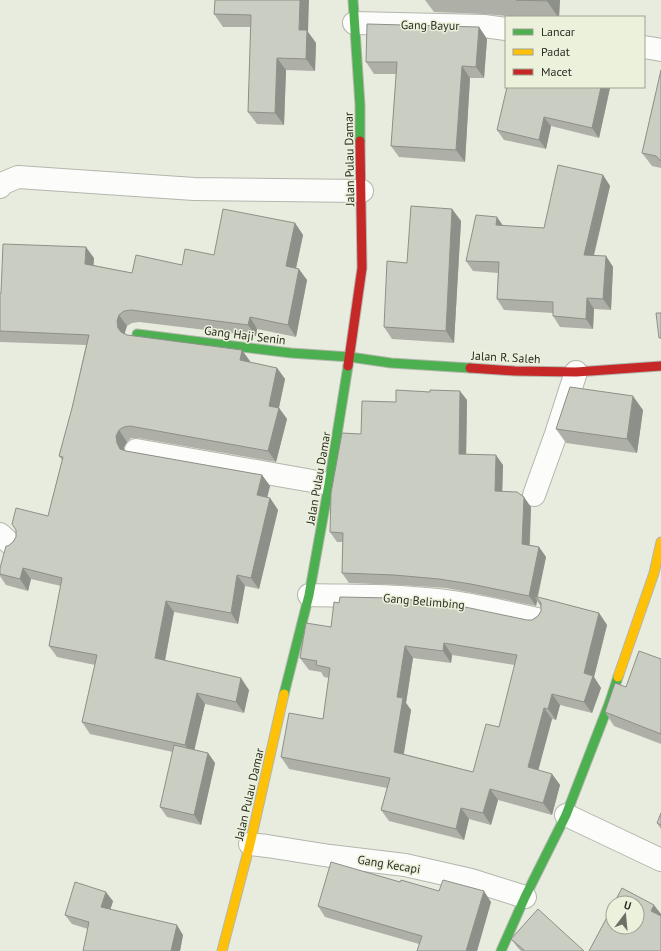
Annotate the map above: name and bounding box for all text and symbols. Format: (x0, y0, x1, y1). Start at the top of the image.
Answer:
legend (505, 16, 645, 88)
street label: Gang Bayur (401, 17, 459, 33)
text: Lancar (541, 24, 575, 39)
text: Padat (541, 44, 570, 59)
text: Macet (541, 64, 572, 79)
street label: Jalan Pulau Damar (341, 112, 357, 207)
street label: Gang Haji Senin (203, 323, 287, 347)
street label: Jalan R. Saleh (470, 348, 541, 366)
street label: Jalan Pulau Damar (302, 430, 334, 527)
street label: Gang Belimbing (383, 590, 465, 612)
street label: Jalan Pulau Damar (231, 746, 267, 843)
street label: Gang Kecapi (357, 852, 421, 876)
north arrow (605, 895, 645, 935)
text: U (623, 898, 633, 913)

